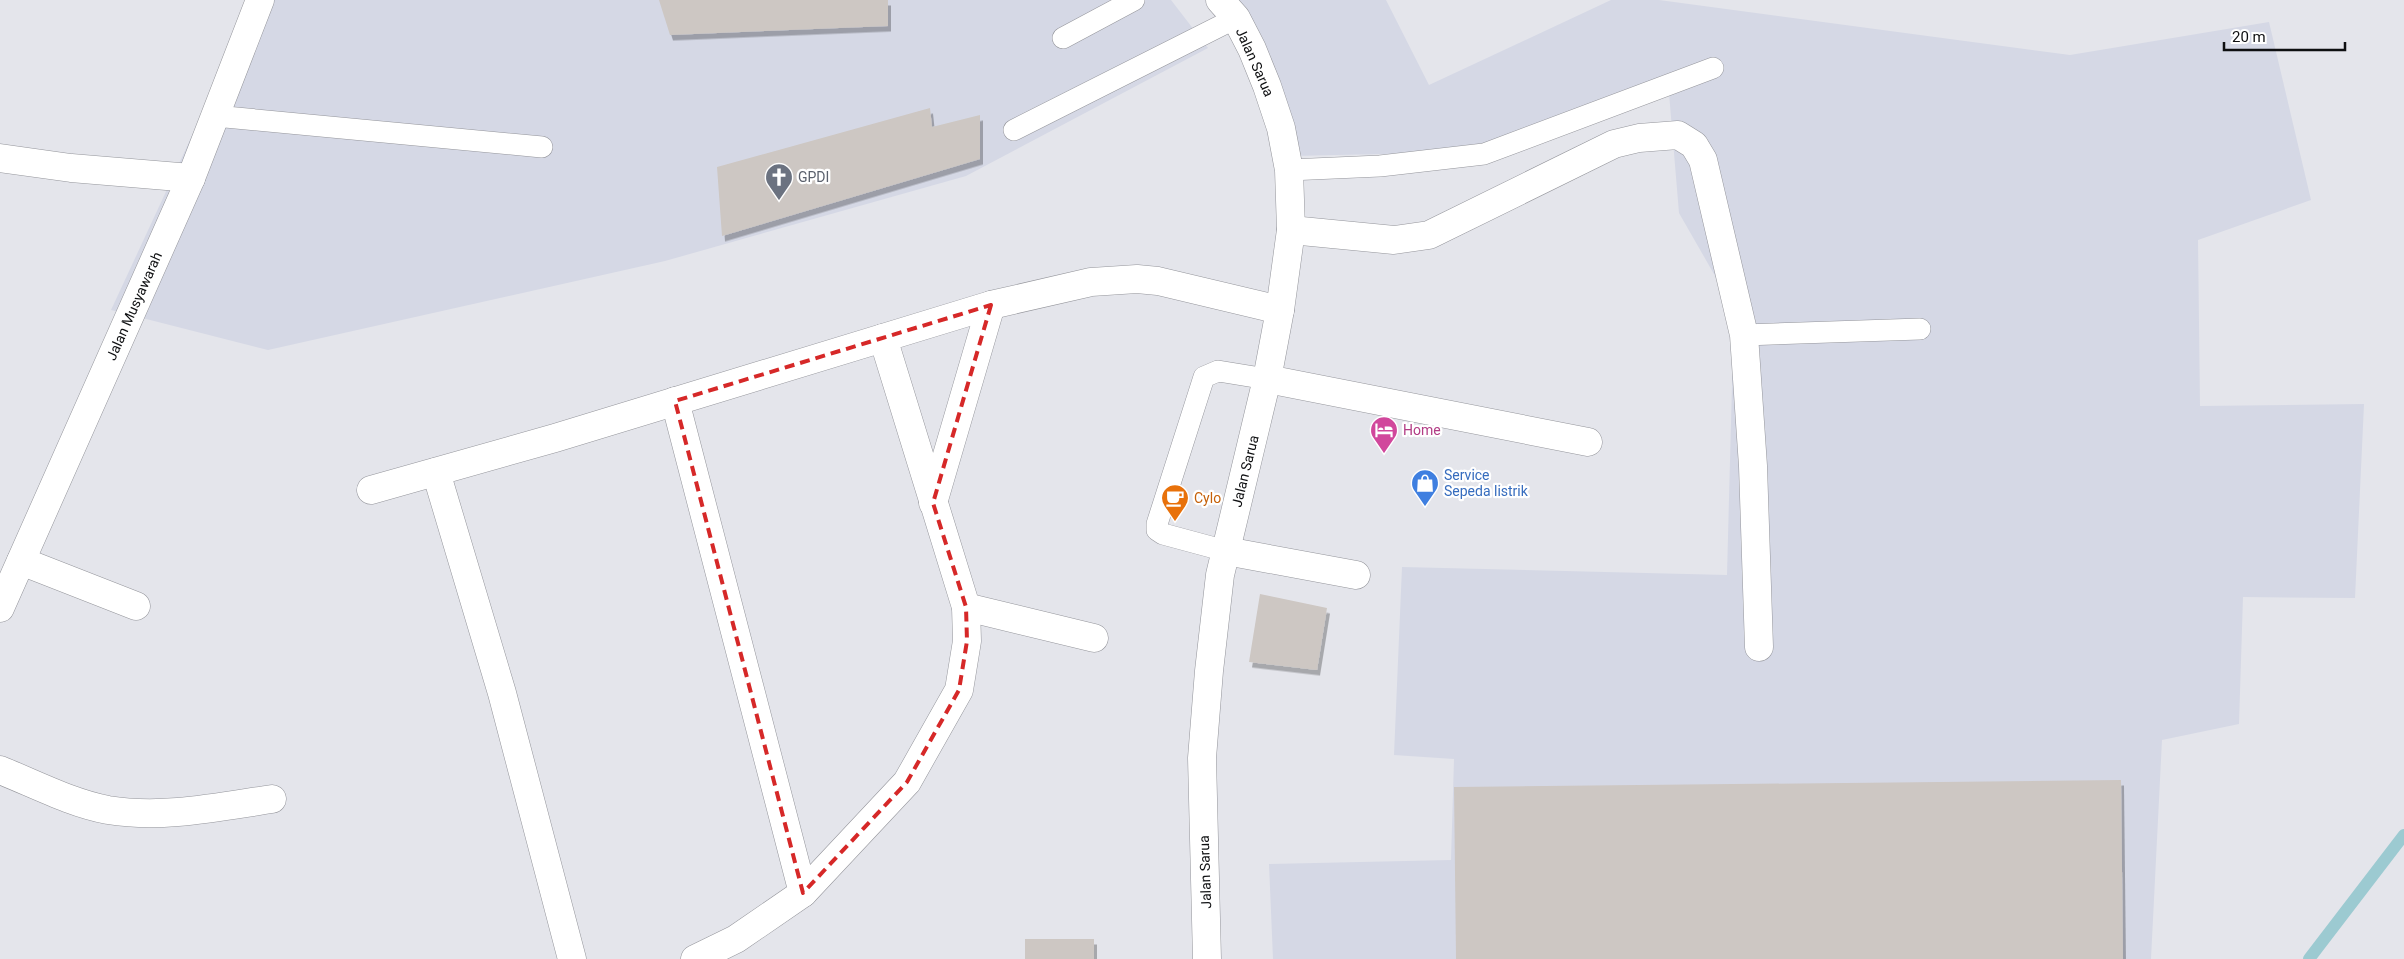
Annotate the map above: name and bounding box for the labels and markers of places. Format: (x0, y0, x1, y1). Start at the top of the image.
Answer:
church icon: GPDI (764, 162, 794, 201)
place label: GPDI (798, 169, 829, 185)
hotel icon: Home (1369, 415, 1399, 454)
place label: Home (1403, 422, 1441, 438)
place label: Service Sepeda listrik (1444, 467, 1529, 499)
shop icon: Service Sepeda listrik (1410, 468, 1440, 507)
cafe icon: Cylo (1160, 483, 1190, 522)
place label: Cylo (1194, 490, 1221, 506)

